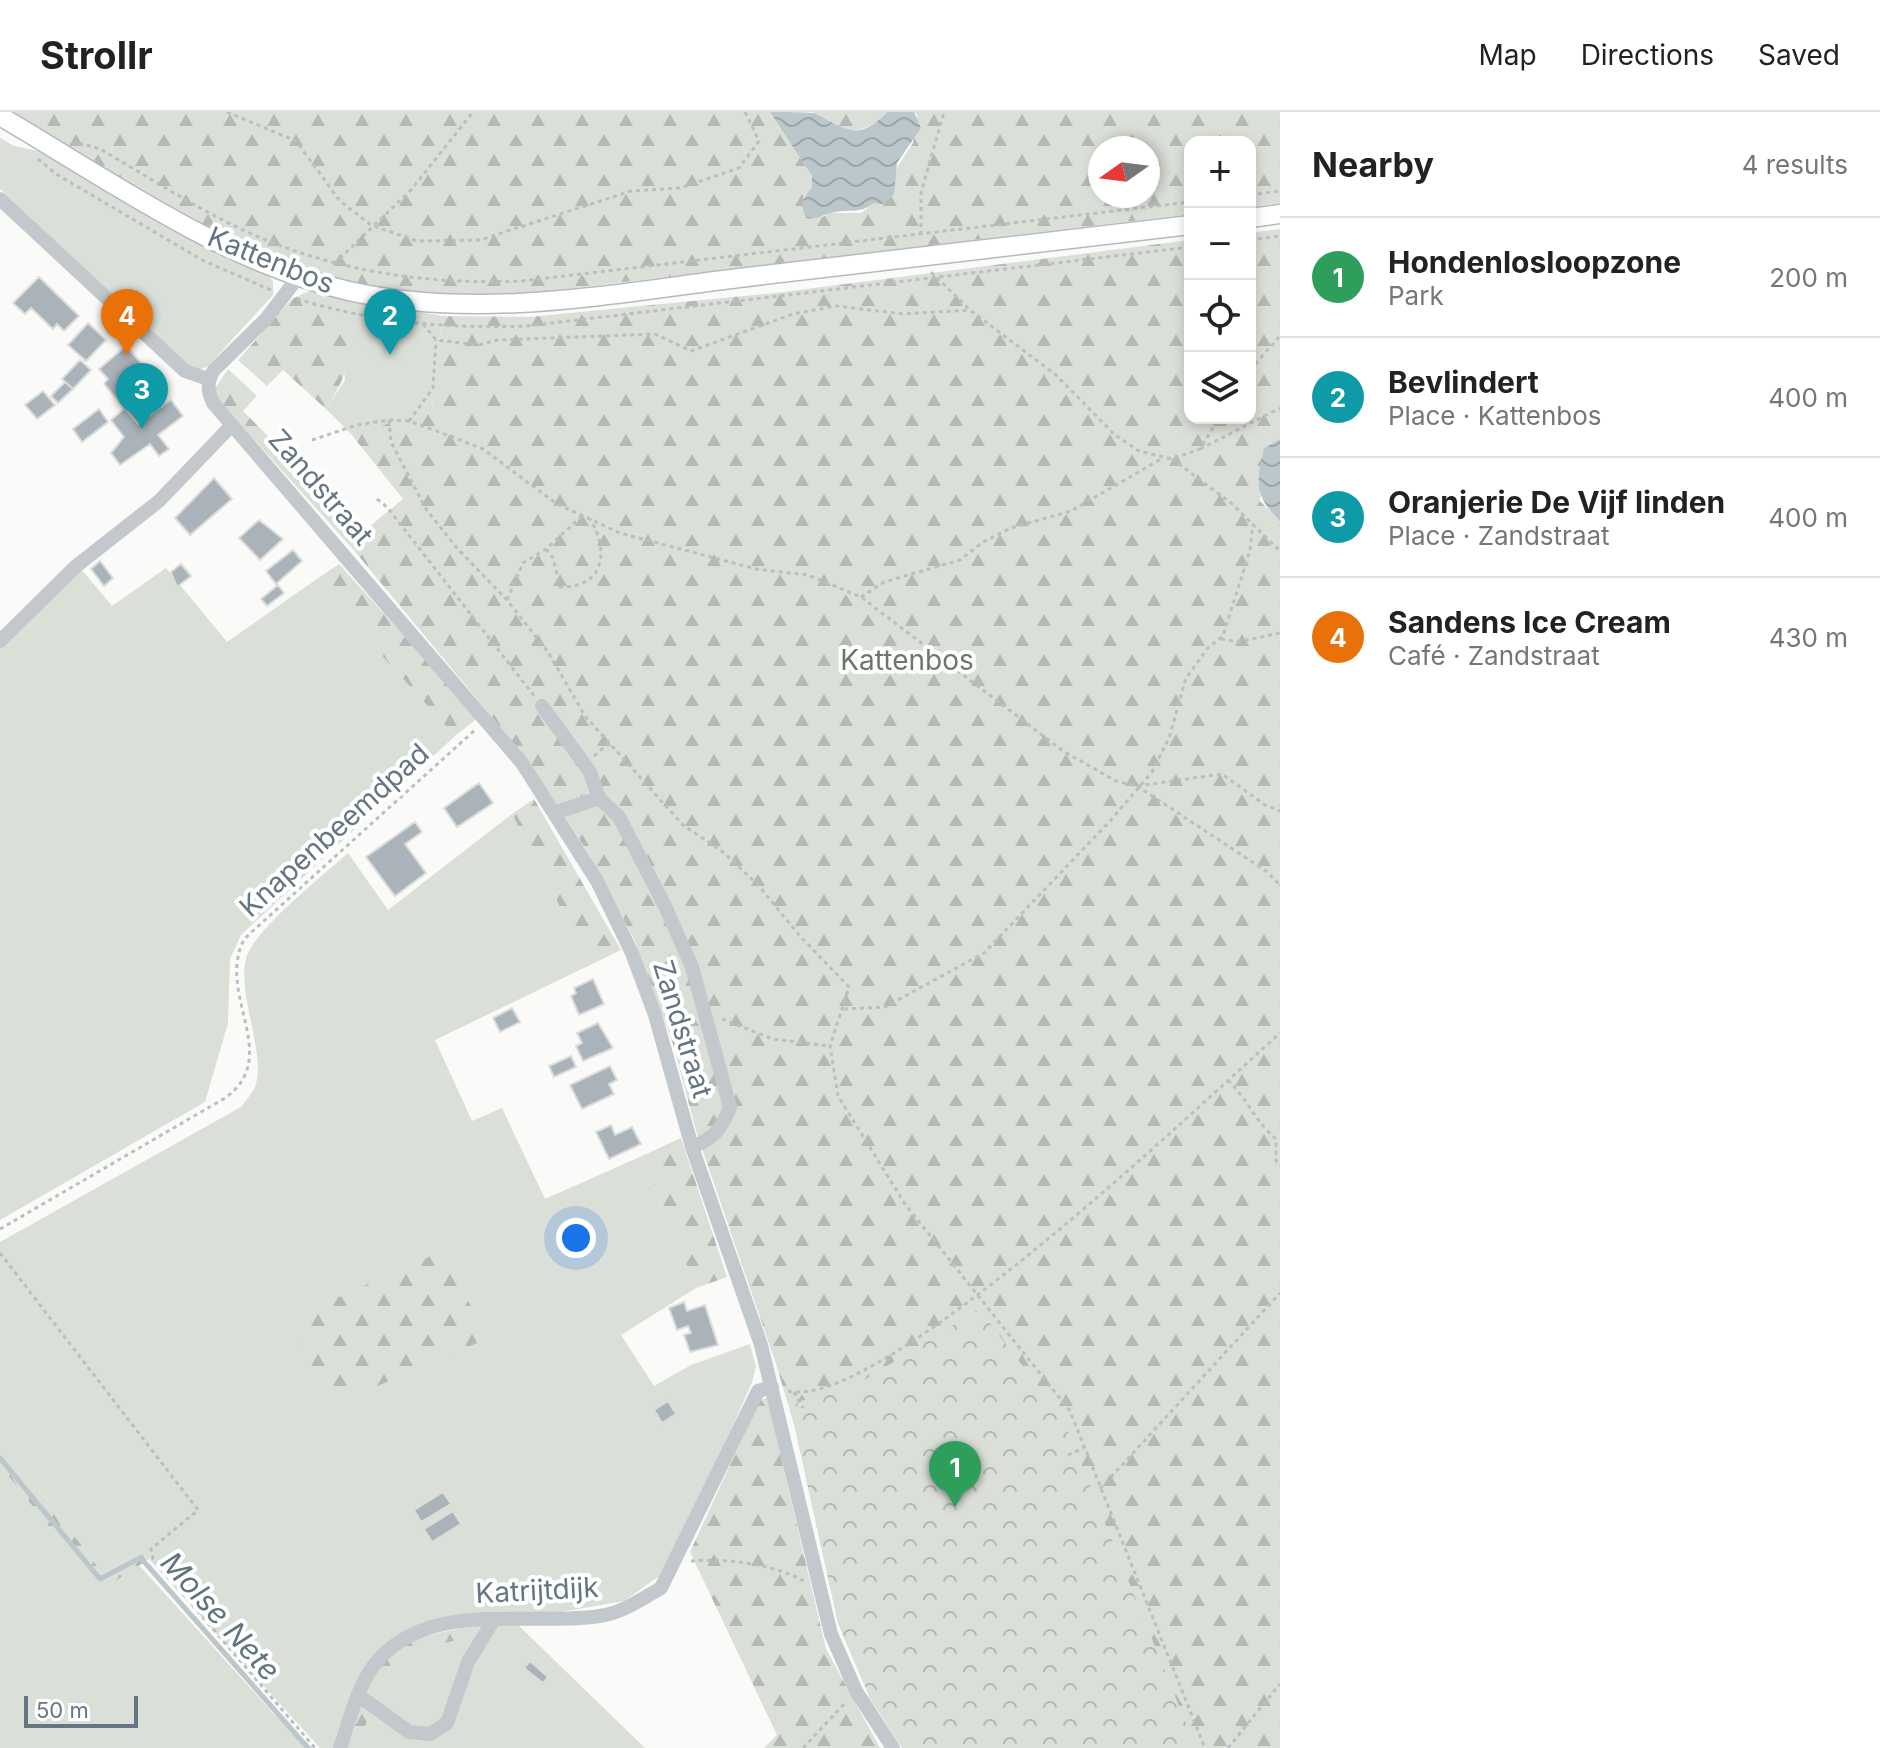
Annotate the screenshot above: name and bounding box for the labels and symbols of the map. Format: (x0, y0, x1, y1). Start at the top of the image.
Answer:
north arrow (1088, 136, 1160, 208)
street label: Kattenbos (203, 219, 339, 301)
pin: 4 (101, 289, 153, 355)
pin: 2 (364, 289, 416, 355)
pin: 3 (116, 363, 168, 429)
street label: Zandstraat (262, 422, 380, 552)
park label: Kattenbos (840, 643, 974, 677)
street label: Knapenbeemdpad (232, 736, 436, 924)
street label: Zandstraat (646, 956, 720, 1102)
your location (556, 1218, 596, 1258)
pin: 1 (929, 1441, 981, 1507)
water label: Molse Nete (154, 1544, 288, 1688)
street label: Katrijtdijk (475, 1570, 599, 1610)
scale bar (24, 1692, 138, 1728)

